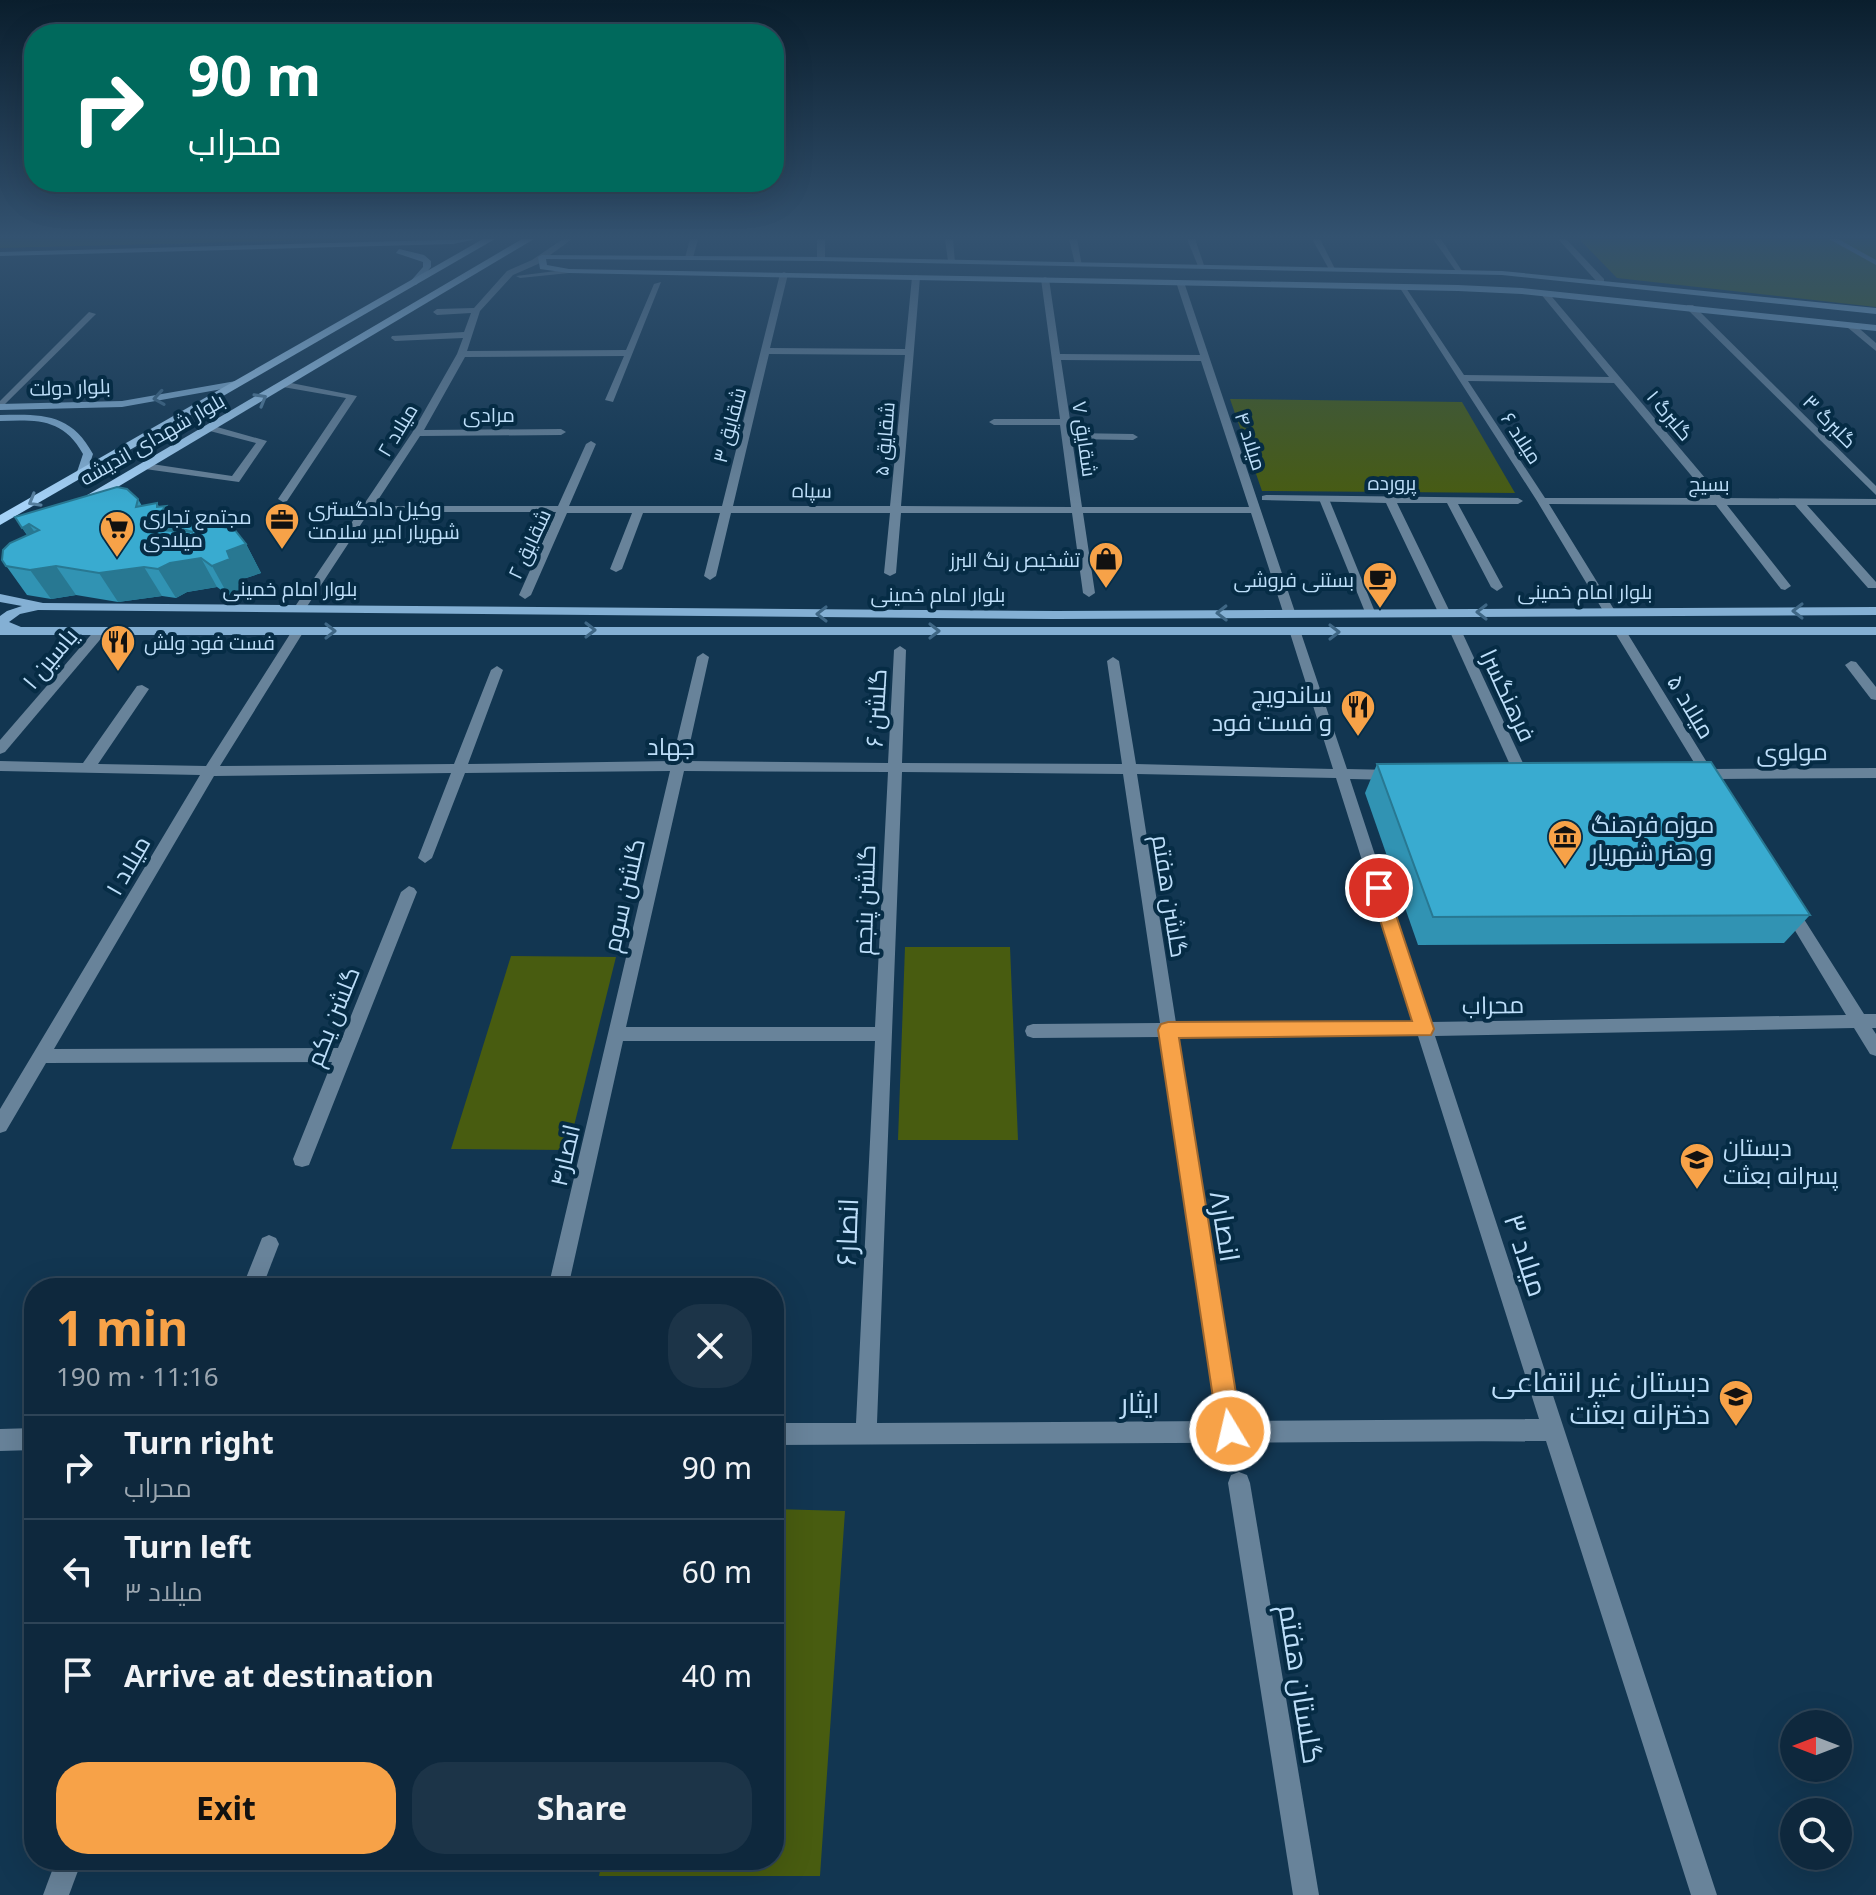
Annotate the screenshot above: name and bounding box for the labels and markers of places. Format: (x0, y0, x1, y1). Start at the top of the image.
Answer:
place label: وکیل دادگستری شهریار امیر سلامت (308, 495, 460, 545)
office icon: وکیل دادگستری شهریار امیر سلامت (263, 501, 301, 551)
place label: مجتمع تجاری میلادی (143, 503, 252, 553)
supermarket icon: مجتمع تجاری میلادی (98, 509, 136, 559)
shop icon: تشخیص رنگ البرز (1087, 540, 1125, 590)
place label: تشخیص رنگ البرز (949, 546, 1081, 573)
cafe icon: بستنی فروشی (1361, 560, 1399, 610)
place label: بستنی فروشی (1234, 566, 1354, 593)
restaurant icon: فست فود ولش (99, 623, 137, 673)
place label: فست فود ولش (144, 629, 275, 656)
place label: ساندویچ و فست فود (1212, 677, 1332, 738)
restaurant icon: ساندویچ و فست فود (1339, 688, 1377, 738)
place label: موزه فرهنگ و هنر شهریار (1589, 807, 1714, 868)
museum icon: موزه فرهنگ و هنر شهریار (1546, 818, 1584, 868)
pin (1345, 854, 1413, 922)
place label: دبستان پسرانه بعثت (1723, 1130, 1839, 1192)
school or university icon: دبستان پسرانه بعثت (1678, 1141, 1716, 1191)
place label: دبستان غیر انتفاعی دخترانه بعثت (1491, 1362, 1710, 1432)
school or university icon: دبستان غیر انتفاعی دخترانه بعثت (1717, 1378, 1755, 1428)

